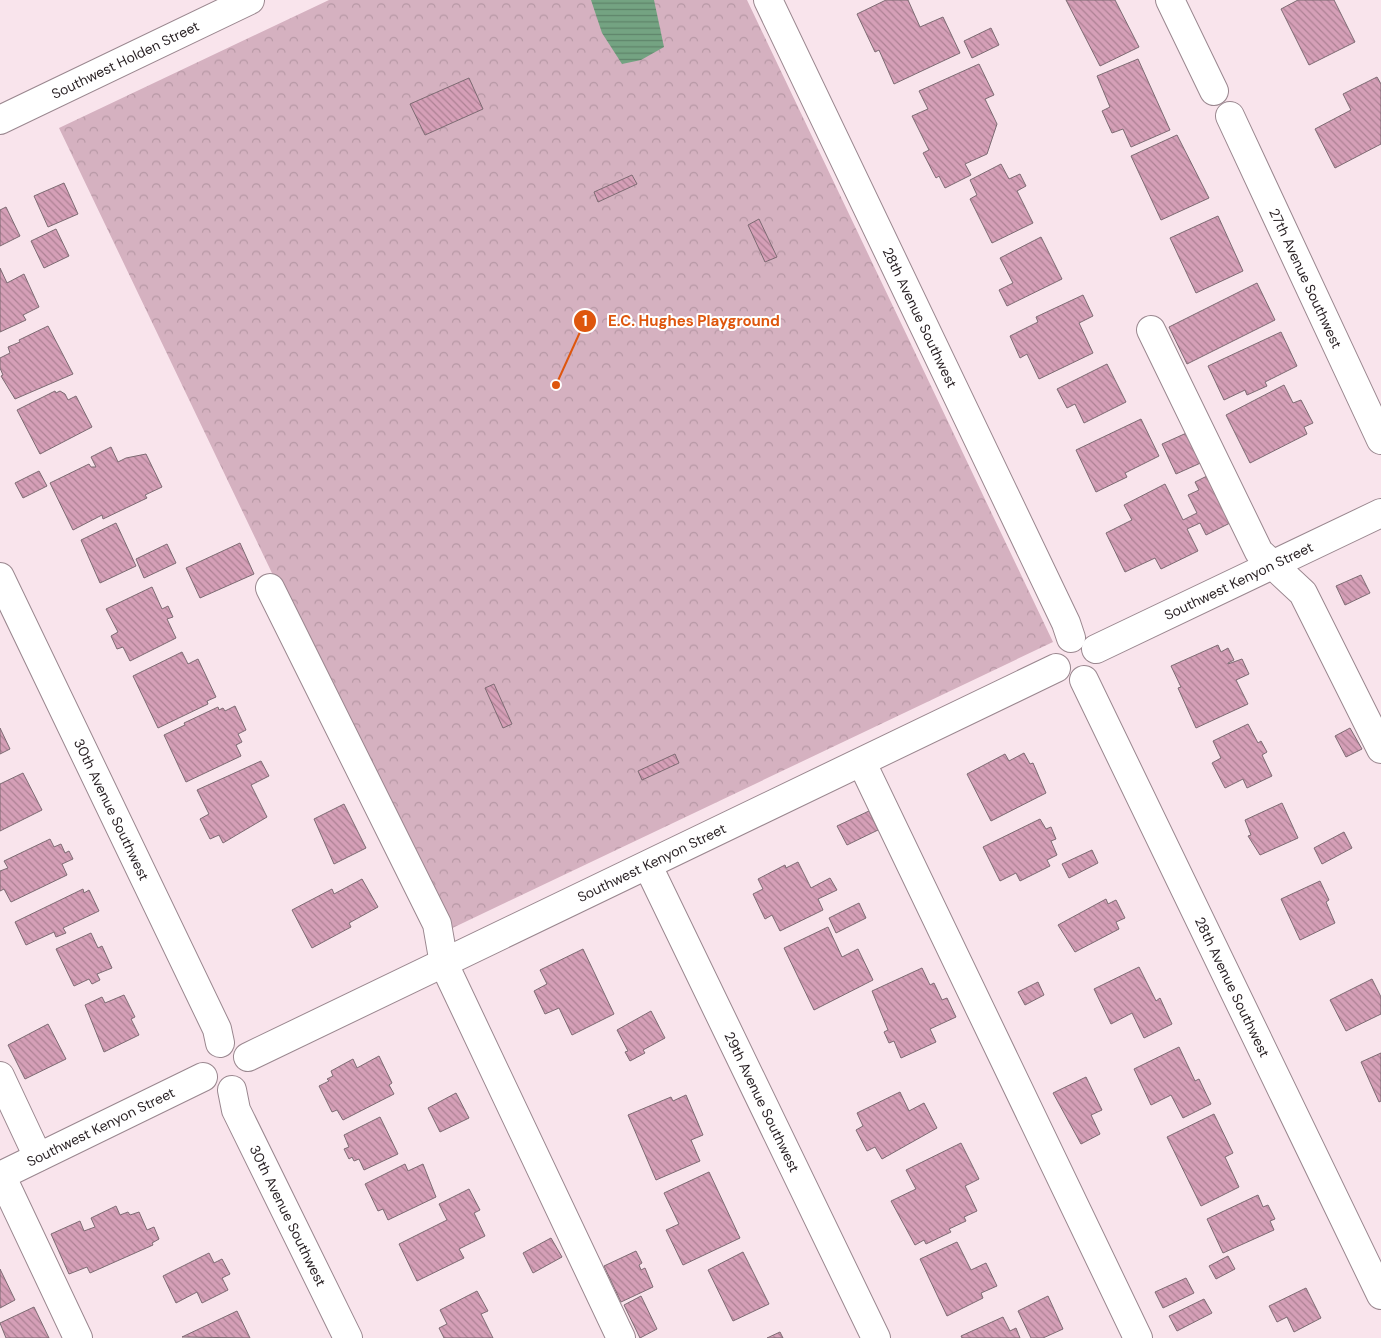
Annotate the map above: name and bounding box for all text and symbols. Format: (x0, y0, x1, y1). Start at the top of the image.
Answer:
street label: Southwest Holden Street (49, 17, 202, 103)
street label: 27th Avenue Southwest (1265, 205, 1346, 351)
street label: 28th Avenue Southwest (879, 244, 961, 391)
callout: E.C. Hughes Playground (573, 306, 790, 336)
text: 1 (582, 311, 588, 331)
text: E.C. Hughes Playground (608, 311, 780, 331)
street label: Southwest Kenyon Street (1161, 538, 1316, 624)
street label: 30th Avenue Southwest (70, 736, 153, 883)
street label: Southwest Kenyon Street (574, 819, 729, 906)
street label: 28th Avenue Southwest (1191, 914, 1274, 1060)
street label: 29th Avenue Southwest (720, 1029, 804, 1175)
street label: Southwest Kenyon Street (24, 1083, 178, 1171)
street label: 30th Avenue Southwest (246, 1142, 330, 1289)

